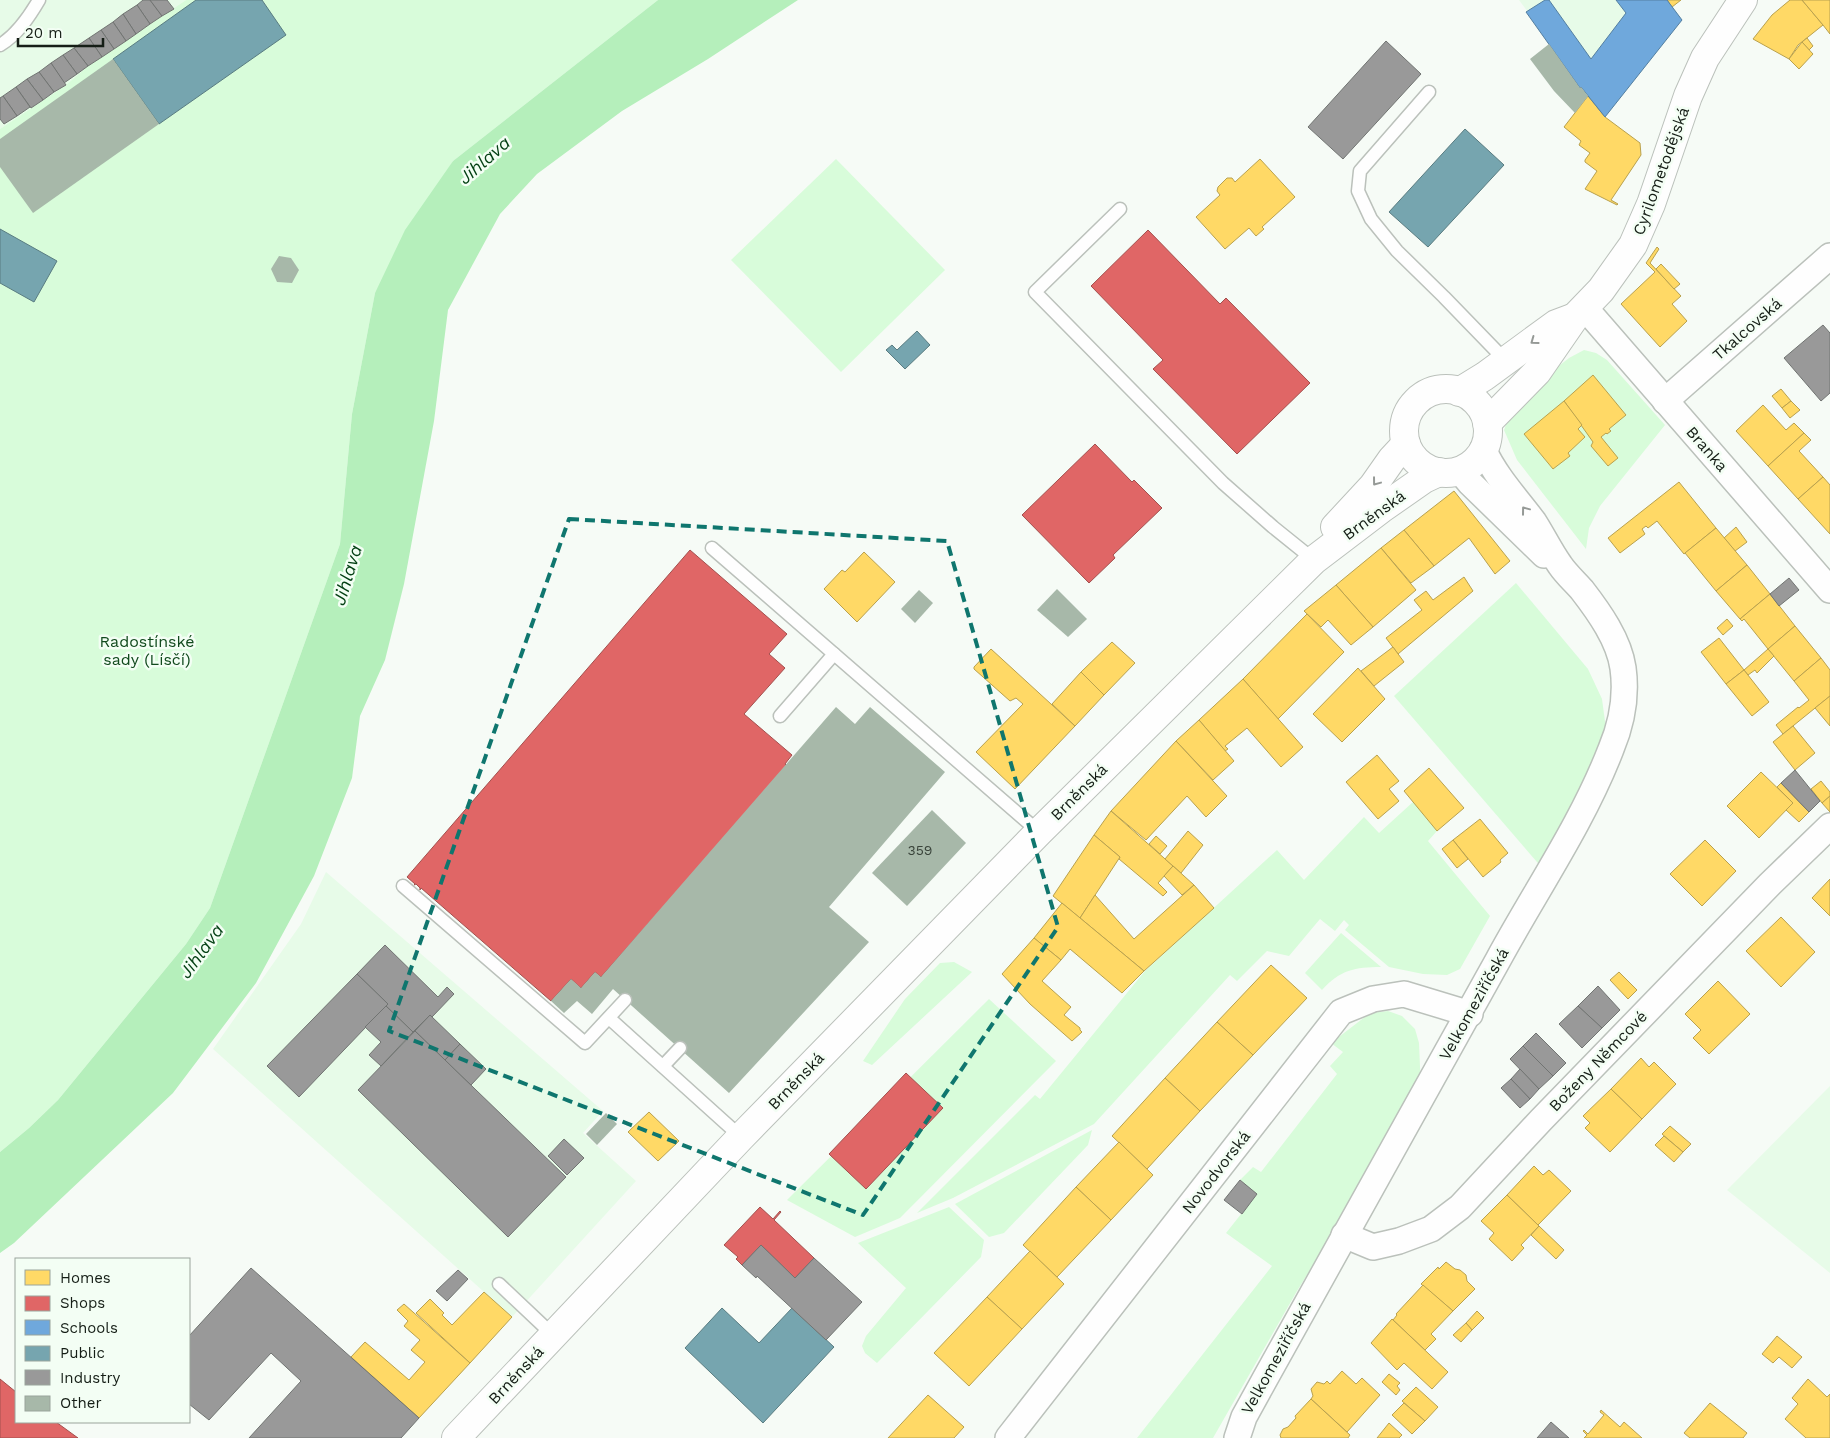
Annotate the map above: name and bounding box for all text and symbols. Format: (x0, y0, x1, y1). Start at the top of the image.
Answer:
scale bar (18, 15, 102, 47)
text: 20 m (25, 24, 63, 42)
street label: Cyrilometodějská (1629, 104, 1693, 238)
water label: Jihlava (454, 132, 514, 188)
street label: Tkalcovská (1709, 294, 1785, 364)
one-way arrow (1530, 335, 1540, 344)
street label: Branka (1682, 423, 1732, 475)
one-way arrow (1373, 476, 1382, 486)
street label: Brněnská (1339, 486, 1409, 544)
one-way arrow (1522, 507, 1530, 516)
water label: Jihlava (328, 542, 366, 608)
park label: Radostínské sady (Lísčí) (99, 632, 195, 669)
street label: Brněnská (1047, 760, 1111, 824)
house number: 359 (908, 842, 932, 858)
water label: Jihlava (174, 920, 228, 982)
street label: Velkomeziříčská (1435, 944, 1513, 1064)
street label: Boženy Němcové (1545, 1007, 1651, 1115)
street label: Brněnská (764, 1048, 828, 1114)
street label: Novodvorská (1178, 1127, 1254, 1217)
legend (15, 1258, 190, 1423)
text: Homes (60, 1269, 111, 1287)
text: Shops (60, 1294, 105, 1312)
street label: Velkomeziříčská (1237, 1298, 1315, 1418)
text: Schools (60, 1319, 118, 1337)
street label: Brněnská (484, 1342, 548, 1408)
text: Public (60, 1344, 105, 1362)
text: Industry (60, 1369, 121, 1387)
text: Other (60, 1394, 102, 1412)

